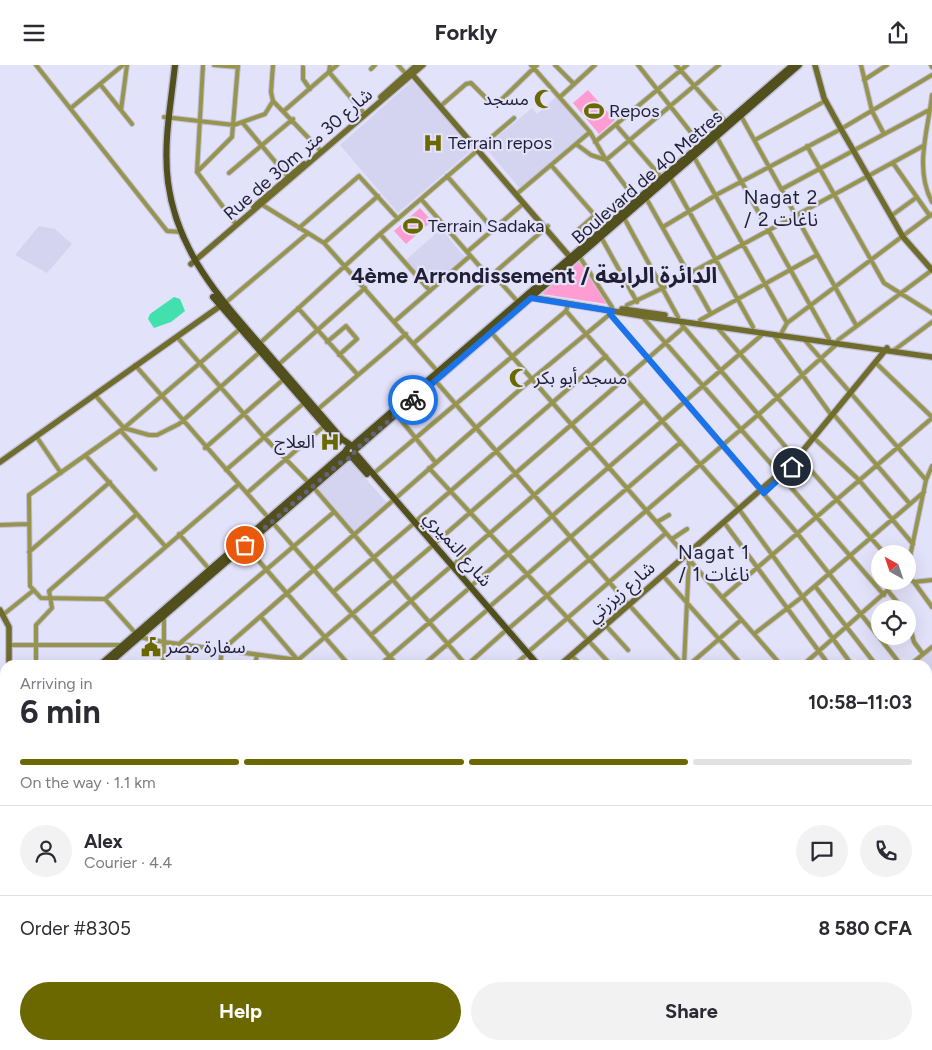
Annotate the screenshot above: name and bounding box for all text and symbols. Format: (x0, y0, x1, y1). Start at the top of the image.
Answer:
icon: menu (20, 19, 48, 47)
text: Forkly (434, 19, 498, 46)
icon: share (884, 19, 912, 47)
street label: Rue de 30m شارع 30 متر (219, 83, 379, 227)
place label: مسجد (483, 88, 529, 110)
mosque icon: مسجد (533, 88, 555, 110)
sports icon: Repos (583, 100, 605, 122)
place label: Repos (609, 100, 660, 122)
street label: Boulevard de 40 Metres (567, 106, 727, 248)
hospital icon: Terrain repos (422, 132, 444, 154)
place label: Terrain repos (448, 132, 552, 154)
district label: Nagat 2 / ناغات 2 (744, 186, 818, 231)
sports icon: Terrain Sadaka (402, 215, 424, 237)
place label: Terrain Sadaka (428, 215, 544, 237)
district label: 4ème Arrondissement / الدائرة الرابعة (351, 262, 717, 289)
mosque icon: مسجد أبو بكر (508, 367, 530, 389)
place label: مسجد أبو بكر (533, 367, 627, 389)
courier (388, 375, 438, 425)
icon: bike (399, 386, 427, 414)
place label: العلاج (274, 431, 315, 455)
hospital icon: العلاج (319, 431, 341, 453)
pin (771, 446, 813, 488)
icon: home (778, 453, 806, 481)
street label: شارع النميري (417, 507, 497, 593)
pin (224, 524, 266, 566)
icon: bag (231, 531, 259, 559)
district label: Nagat 1 / ناغات 1 (678, 541, 750, 586)
north arrow (871, 545, 916, 590)
map controls (871, 545, 916, 645)
street label: شارع زيزرتي (583, 557, 661, 630)
button: locate (871, 600, 916, 645)
public building icon: سفارة مصر (140, 636, 162, 658)
place label: سفارة مصر (165, 636, 246, 658)
text: Arriving in (20, 674, 92, 693)
text: 10:58–11:03 (808, 691, 912, 714)
text: 6 min (20, 693, 101, 731)
text: On the way · 1.1 km (20, 773, 156, 792)
button: person (20, 825, 72, 877)
button: chat (796, 825, 848, 877)
button: phone (860, 825, 912, 877)
text: Alex (84, 830, 123, 853)
text: Courier · 4.4 (84, 853, 172, 872)
text: Order #8305 (20, 917, 131, 940)
text: 8 580 CFA (818, 917, 912, 940)
button: Help (20, 982, 461, 1040)
button: Share (471, 982, 912, 1040)

